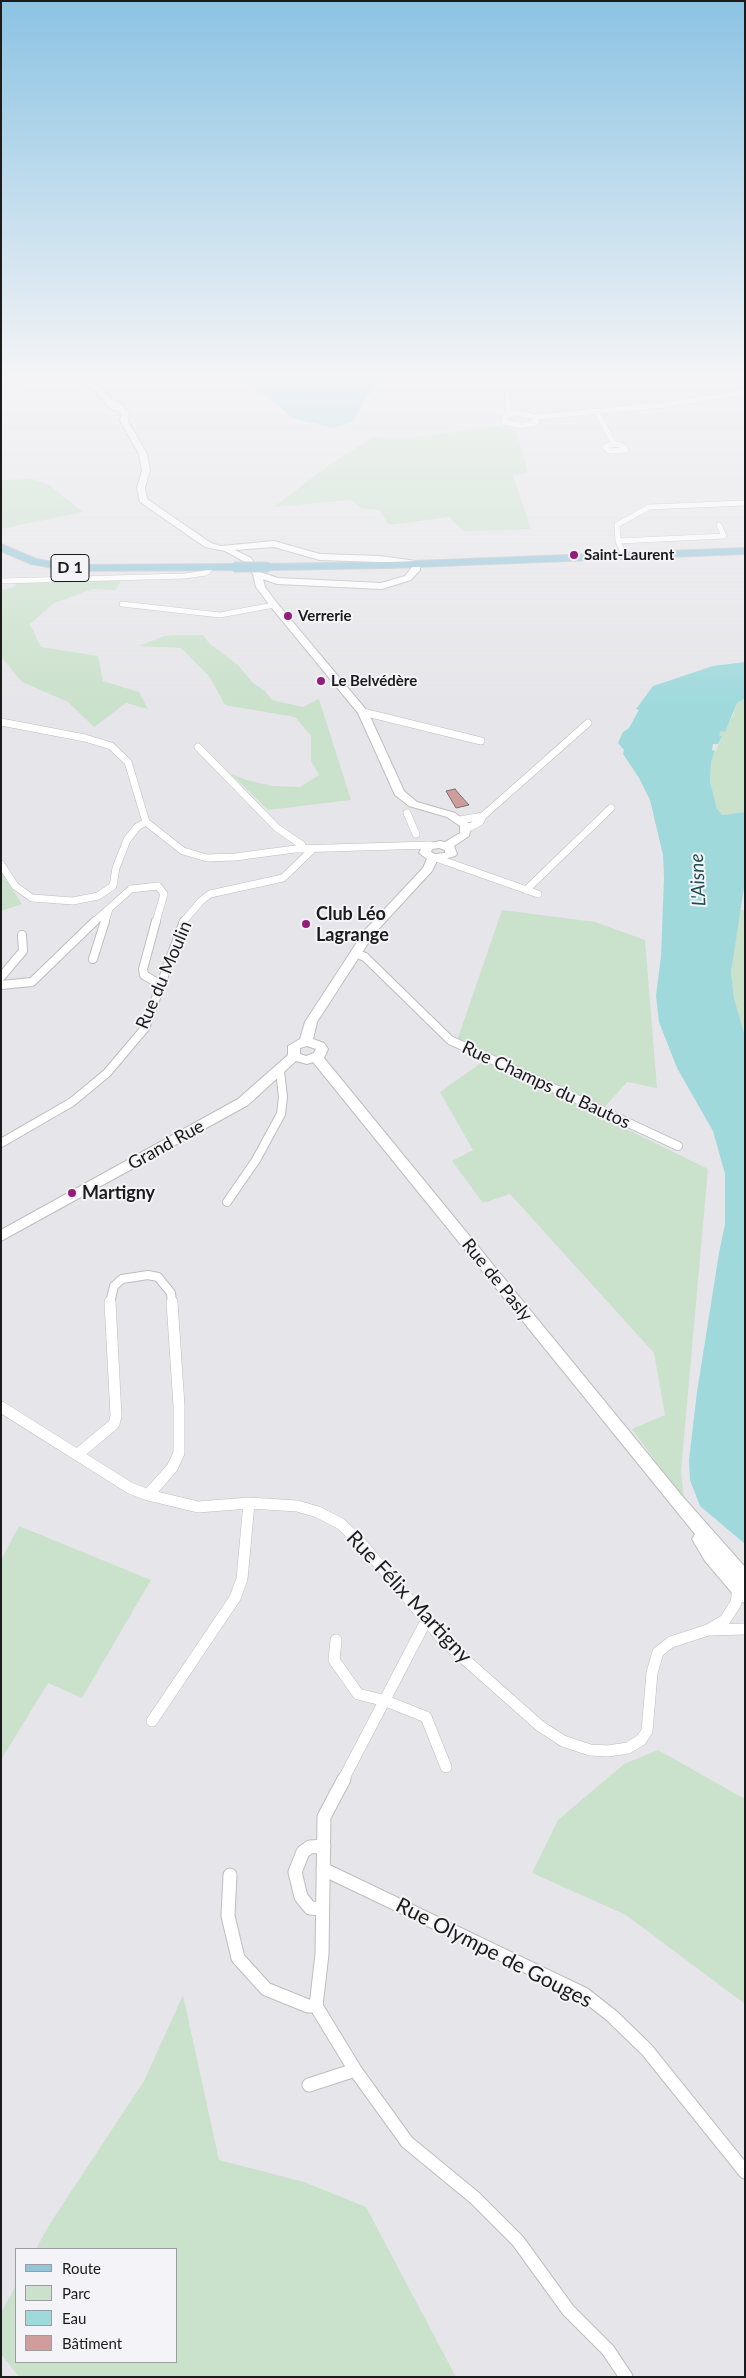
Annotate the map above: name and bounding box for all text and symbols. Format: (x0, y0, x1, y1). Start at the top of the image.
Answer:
place label: Saint-Laurent (584, 546, 674, 564)
marker: Saint-Laurent (568, 549, 580, 561)
road number: D 1 (51, 554, 89, 582)
place label: Verrerie (298, 607, 352, 625)
marker: Verrerie (282, 610, 294, 622)
place label: Le Belvédère (331, 672, 417, 690)
marker: Le Belvédère (315, 675, 327, 687)
water label: L'Aisne (685, 853, 711, 907)
place label: Club Léo Lagrange (316, 903, 389, 946)
street label: Rue du Moulin (132, 918, 196, 1032)
marker: Club Léo Lagrange (300, 918, 312, 930)
street label: Rue Champs du Bautos (459, 1037, 633, 1133)
street label: Grand Rue (124, 1115, 208, 1175)
place label: Martigny (82, 1182, 155, 1204)
marker: Martigny (66, 1187, 78, 1199)
street label: Rue de Pasly (457, 1234, 537, 1326)
street label: Rue Félix Martigny (341, 1525, 477, 1669)
street label: Rue Olympe de Gouges (392, 1893, 596, 2013)
legend (15, 2248, 178, 2363)
text: Route (62, 2259, 101, 2277)
text: Parc (62, 2284, 91, 2302)
text: Eau (62, 2309, 86, 2327)
text: Bâtiment (62, 2334, 122, 2352)

